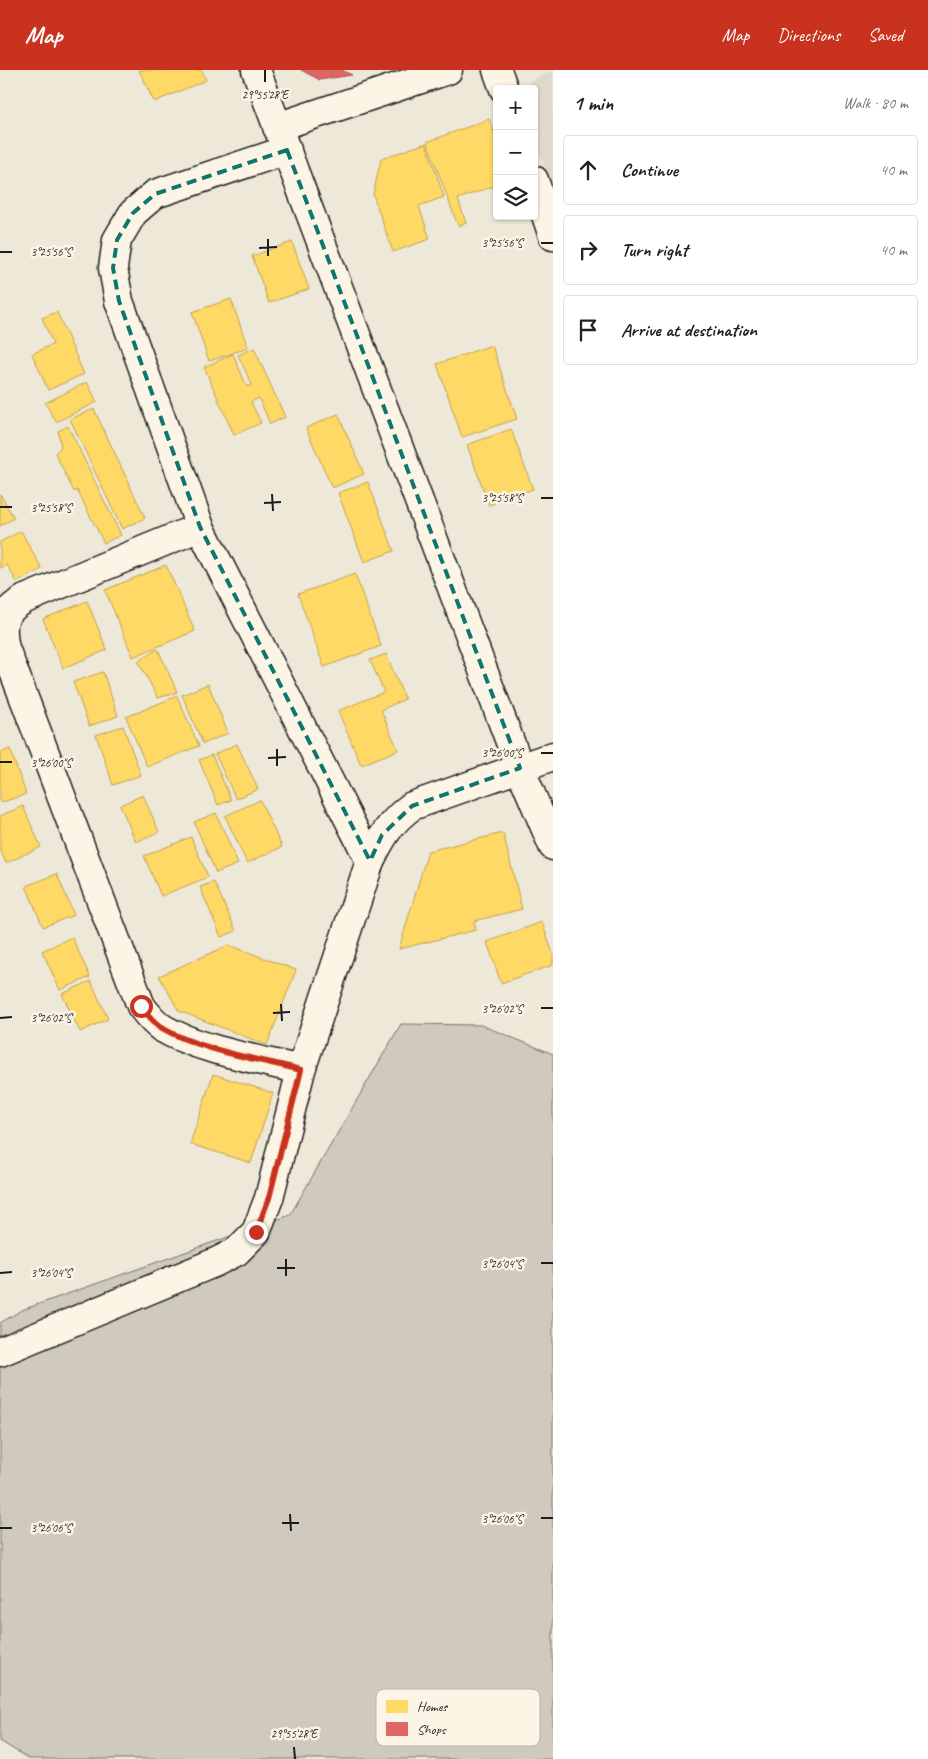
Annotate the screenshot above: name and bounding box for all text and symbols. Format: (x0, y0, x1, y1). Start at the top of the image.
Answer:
text: Map (25, 20, 62, 50)
text: Map (722, 24, 749, 46)
text: Directions (777, 24, 840, 46)
text: Saved (868, 24, 903, 46)
map controls (493, 85, 538, 220)
button: + (493, 85, 538, 130)
text: 29°55'28"E (242, 87, 290, 103)
text: 1 min (573, 90, 613, 116)
text: Walk · 80 m (843, 93, 908, 113)
button: − (493, 130, 538, 175)
icon: ahead (574, 156, 602, 184)
text: Continue (621, 158, 678, 182)
text: 40 m (880, 160, 907, 180)
button: layers (493, 175, 538, 220)
text: 3°25'56"S (482, 235, 524, 251)
icon: right (574, 236, 602, 264)
text: Turn right (621, 238, 688, 262)
text: 40 m (880, 240, 907, 260)
text: 3°25'56"S (31, 244, 73, 260)
icon: arrive (574, 316, 602, 344)
text: Arrive at destination (621, 318, 757, 342)
text: 3°25'58"S (482, 490, 524, 506)
text: 3°25'58"S (31, 500, 73, 516)
text: 3°26'00"S (482, 745, 524, 761)
text: 3°26'00"S (31, 755, 73, 771)
route start (130, 995, 153, 1018)
text: 3°26'02"S (482, 1001, 524, 1017)
text: 3°26'02"S (31, 1010, 73, 1026)
route end (245, 1221, 268, 1244)
text: 3°26'04"S (482, 1256, 524, 1272)
text: 3°26'04"S (31, 1265, 73, 1281)
text: 3°26'06"S (482, 1511, 524, 1527)
text: 3°26'06"S (31, 1520, 73, 1536)
legend (376, 1689, 540, 1746)
text: Homes (417, 1698, 448, 1715)
text: Shops (417, 1721, 447, 1738)
text: 29°55'28"E (271, 1726, 319, 1742)

